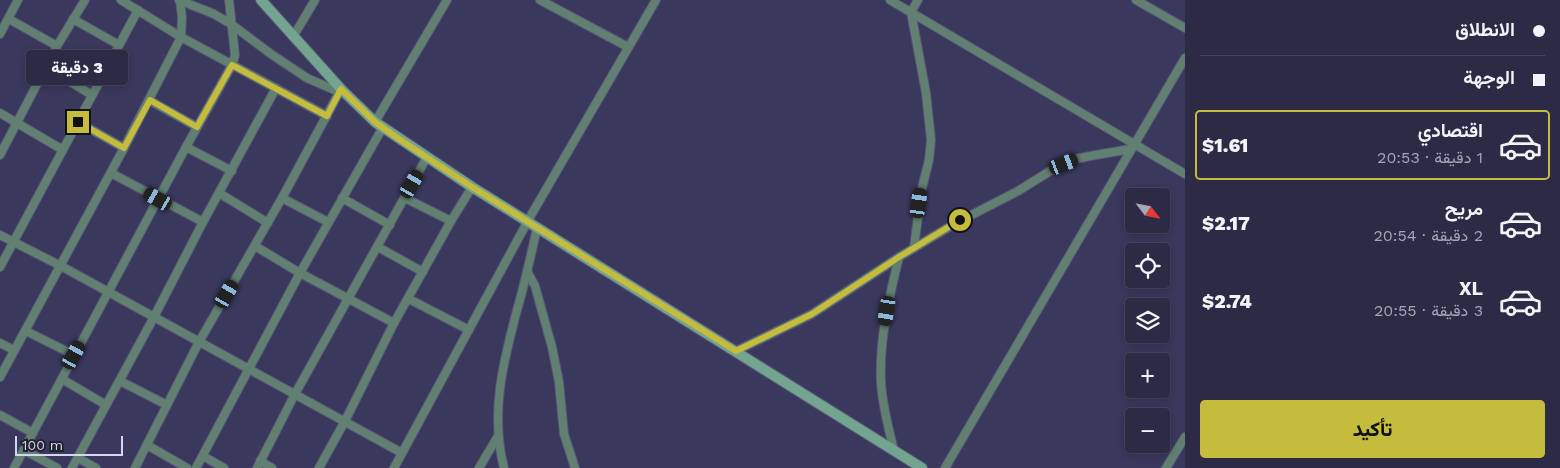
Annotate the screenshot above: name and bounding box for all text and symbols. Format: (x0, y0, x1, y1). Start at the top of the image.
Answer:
text: الانطلاق (1455, 18, 1515, 41)
callout: 3 دقيقة (27, 49, 129, 84)
text: 3 دقيقة (51, 58, 103, 77)
text: الوجهة (1463, 66, 1515, 89)
route end (67, 111, 89, 133)
text: اقتصادي (1418, 119, 1483, 142)
icon: car (1498, 123, 1543, 168)
text: $1.61 (1202, 134, 1248, 157)
text: 1 دقيقة · 20:53 (1377, 148, 1483, 167)
car (1047, 152, 1080, 176)
car (398, 167, 425, 201)
car (141, 185, 174, 213)
car (909, 187, 928, 219)
north arrow (1125, 188, 1170, 232)
map controls (1125, 188, 1170, 453)
text: مريح (1445, 197, 1483, 220)
icon: car (1498, 201, 1543, 246)
route start (949, 209, 971, 231)
text: $2.17 (1202, 212, 1250, 235)
text: 2 دقيقة · 20:54 (1374, 226, 1483, 245)
button: locate (1125, 243, 1170, 288)
car (213, 277, 240, 311)
text: XL (1459, 277, 1483, 300)
icon: car (1498, 279, 1543, 324)
text: $2.74 (1202, 290, 1252, 313)
car (877, 295, 896, 327)
button: layers (1125, 298, 1170, 343)
text: 3 دقيقة · 20:55 (1374, 301, 1483, 320)
car (60, 338, 87, 372)
button: + (1125, 353, 1170, 398)
button: تأكيد (1200, 400, 1545, 458)
button: − (1125, 408, 1170, 453)
scale bar (15, 433, 122, 456)
text: 100 m (22, 437, 63, 453)

